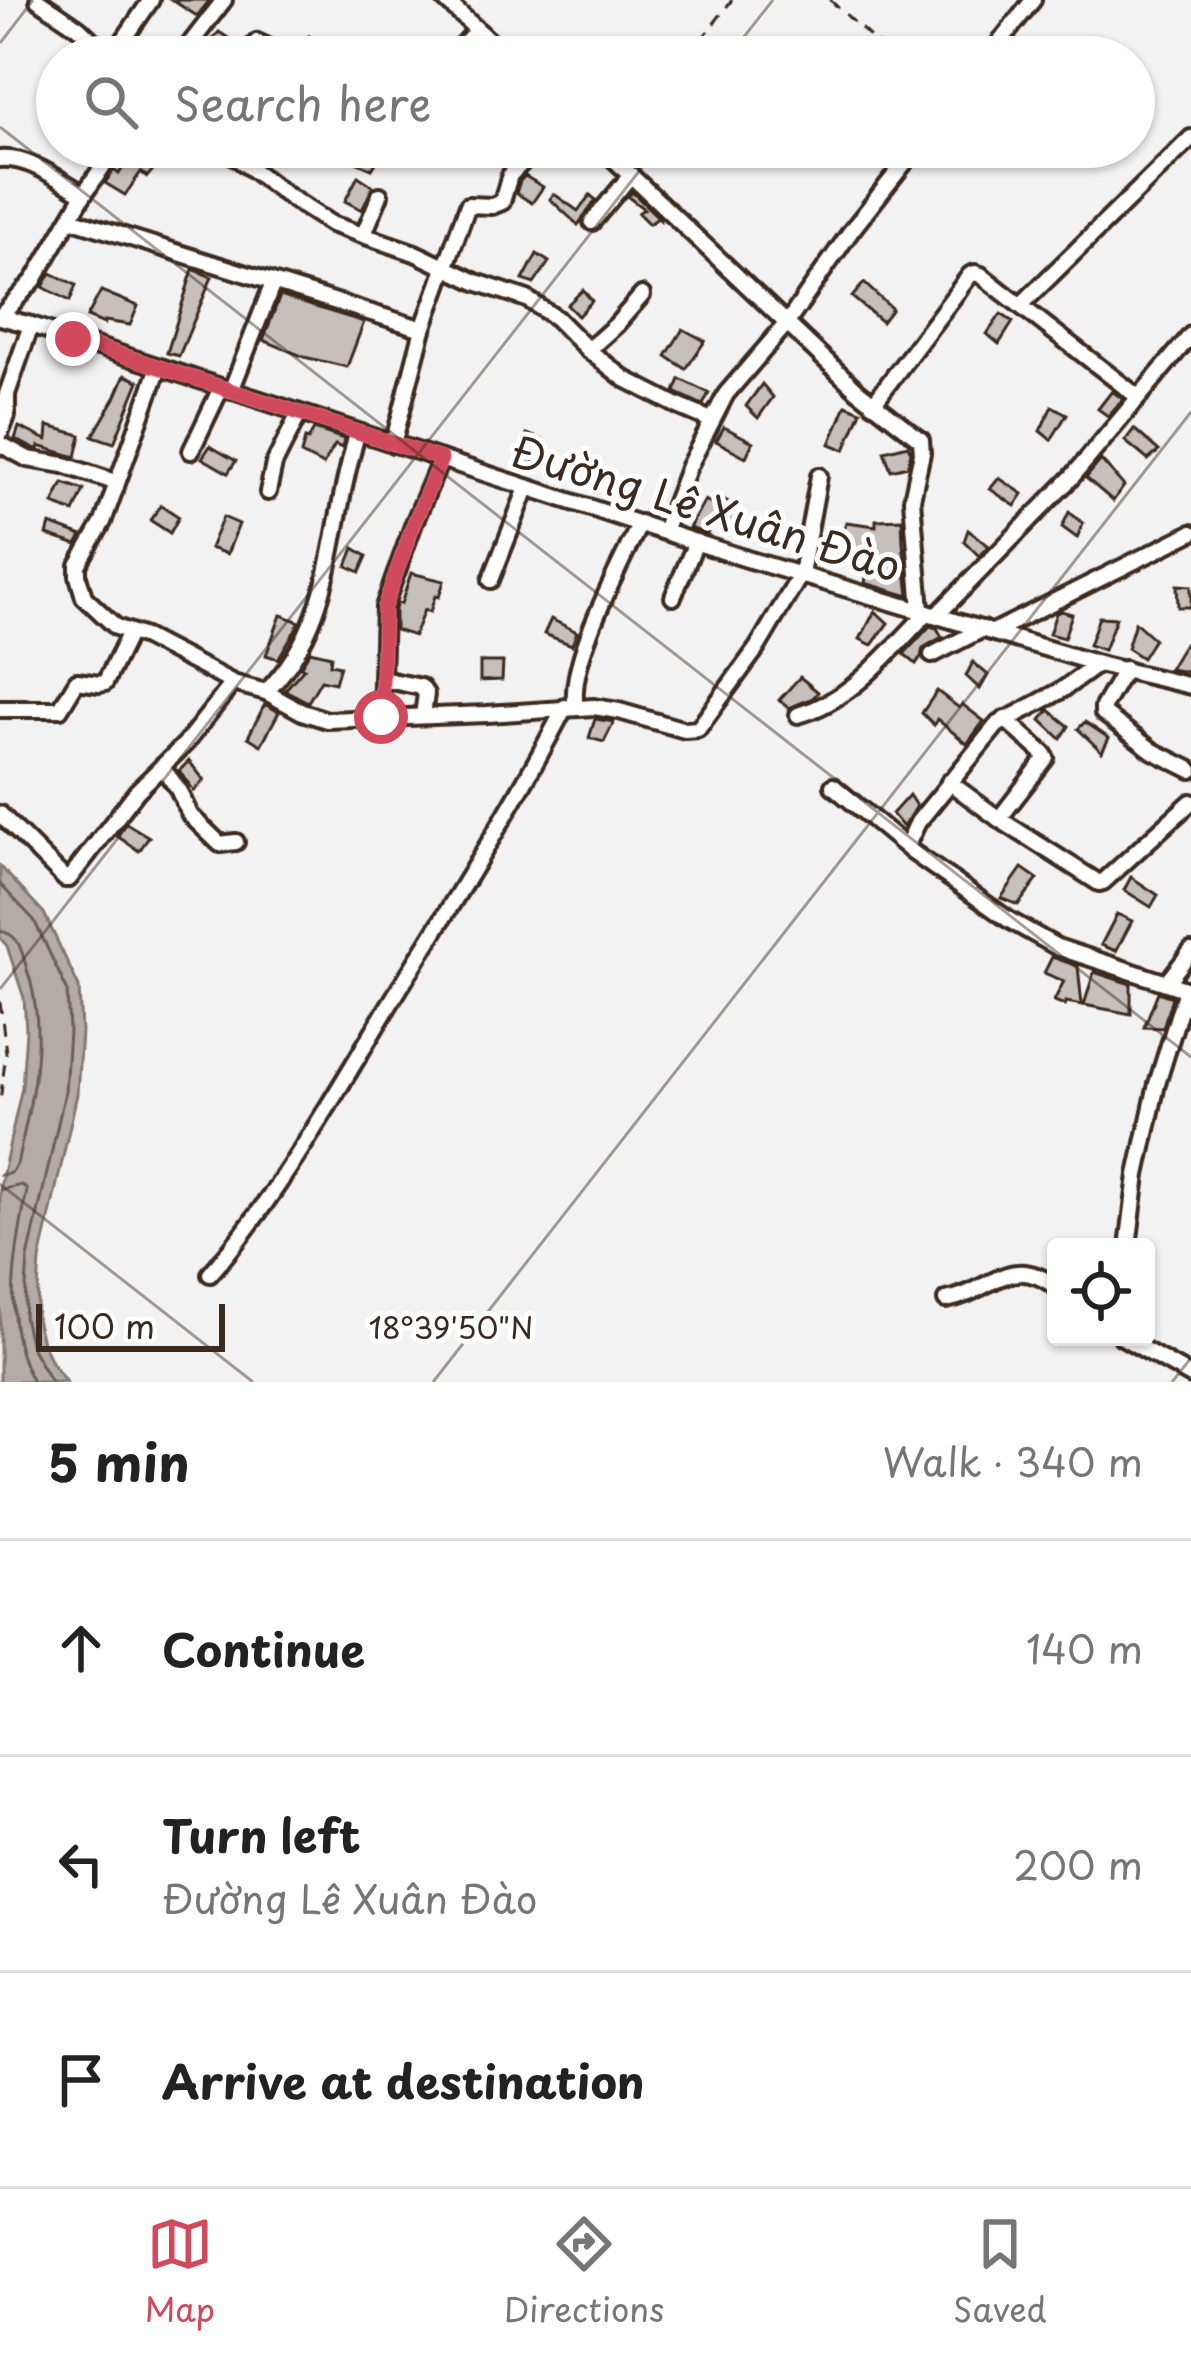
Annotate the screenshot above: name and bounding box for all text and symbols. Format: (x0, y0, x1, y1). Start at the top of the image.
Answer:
search box (36, 36, 1155, 168)
text: Search here (174, 68, 431, 136)
icon: search (78, 69, 144, 135)
route end (46, 312, 100, 366)
street label: Đường Lê Xuân Đào (504, 417, 909, 596)
route start (354, 690, 408, 744)
map controls (1047, 1238, 1155, 1346)
button: locate (1047, 1238, 1155, 1346)
scale bar (36, 1298, 225, 1351)
text: 100 m (54, 1300, 155, 1350)
text: 18°39'50"N (368, 1304, 534, 1349)
text: 5 min (48, 1422, 190, 1499)
text: Walk · 340 m (883, 1431, 1143, 1490)
text: Continue (162, 1614, 365, 1682)
icon: ahead (48, 1615, 114, 1681)
text: 140 m (1026, 1618, 1143, 1677)
text: Turn left (162, 1800, 361, 1868)
icon: left (48, 1831, 114, 1897)
text: 200 m (1013, 1834, 1143, 1893)
text: Đường Lê Xuân Đào (162, 1868, 537, 1927)
text: Arrive at destination (162, 2046, 645, 2114)
icon: arrive (48, 2047, 114, 2113)
tab: Map (144, 2211, 215, 2333)
tab: Directions (504, 2211, 664, 2333)
tab: Saved (953, 2211, 1047, 2333)

